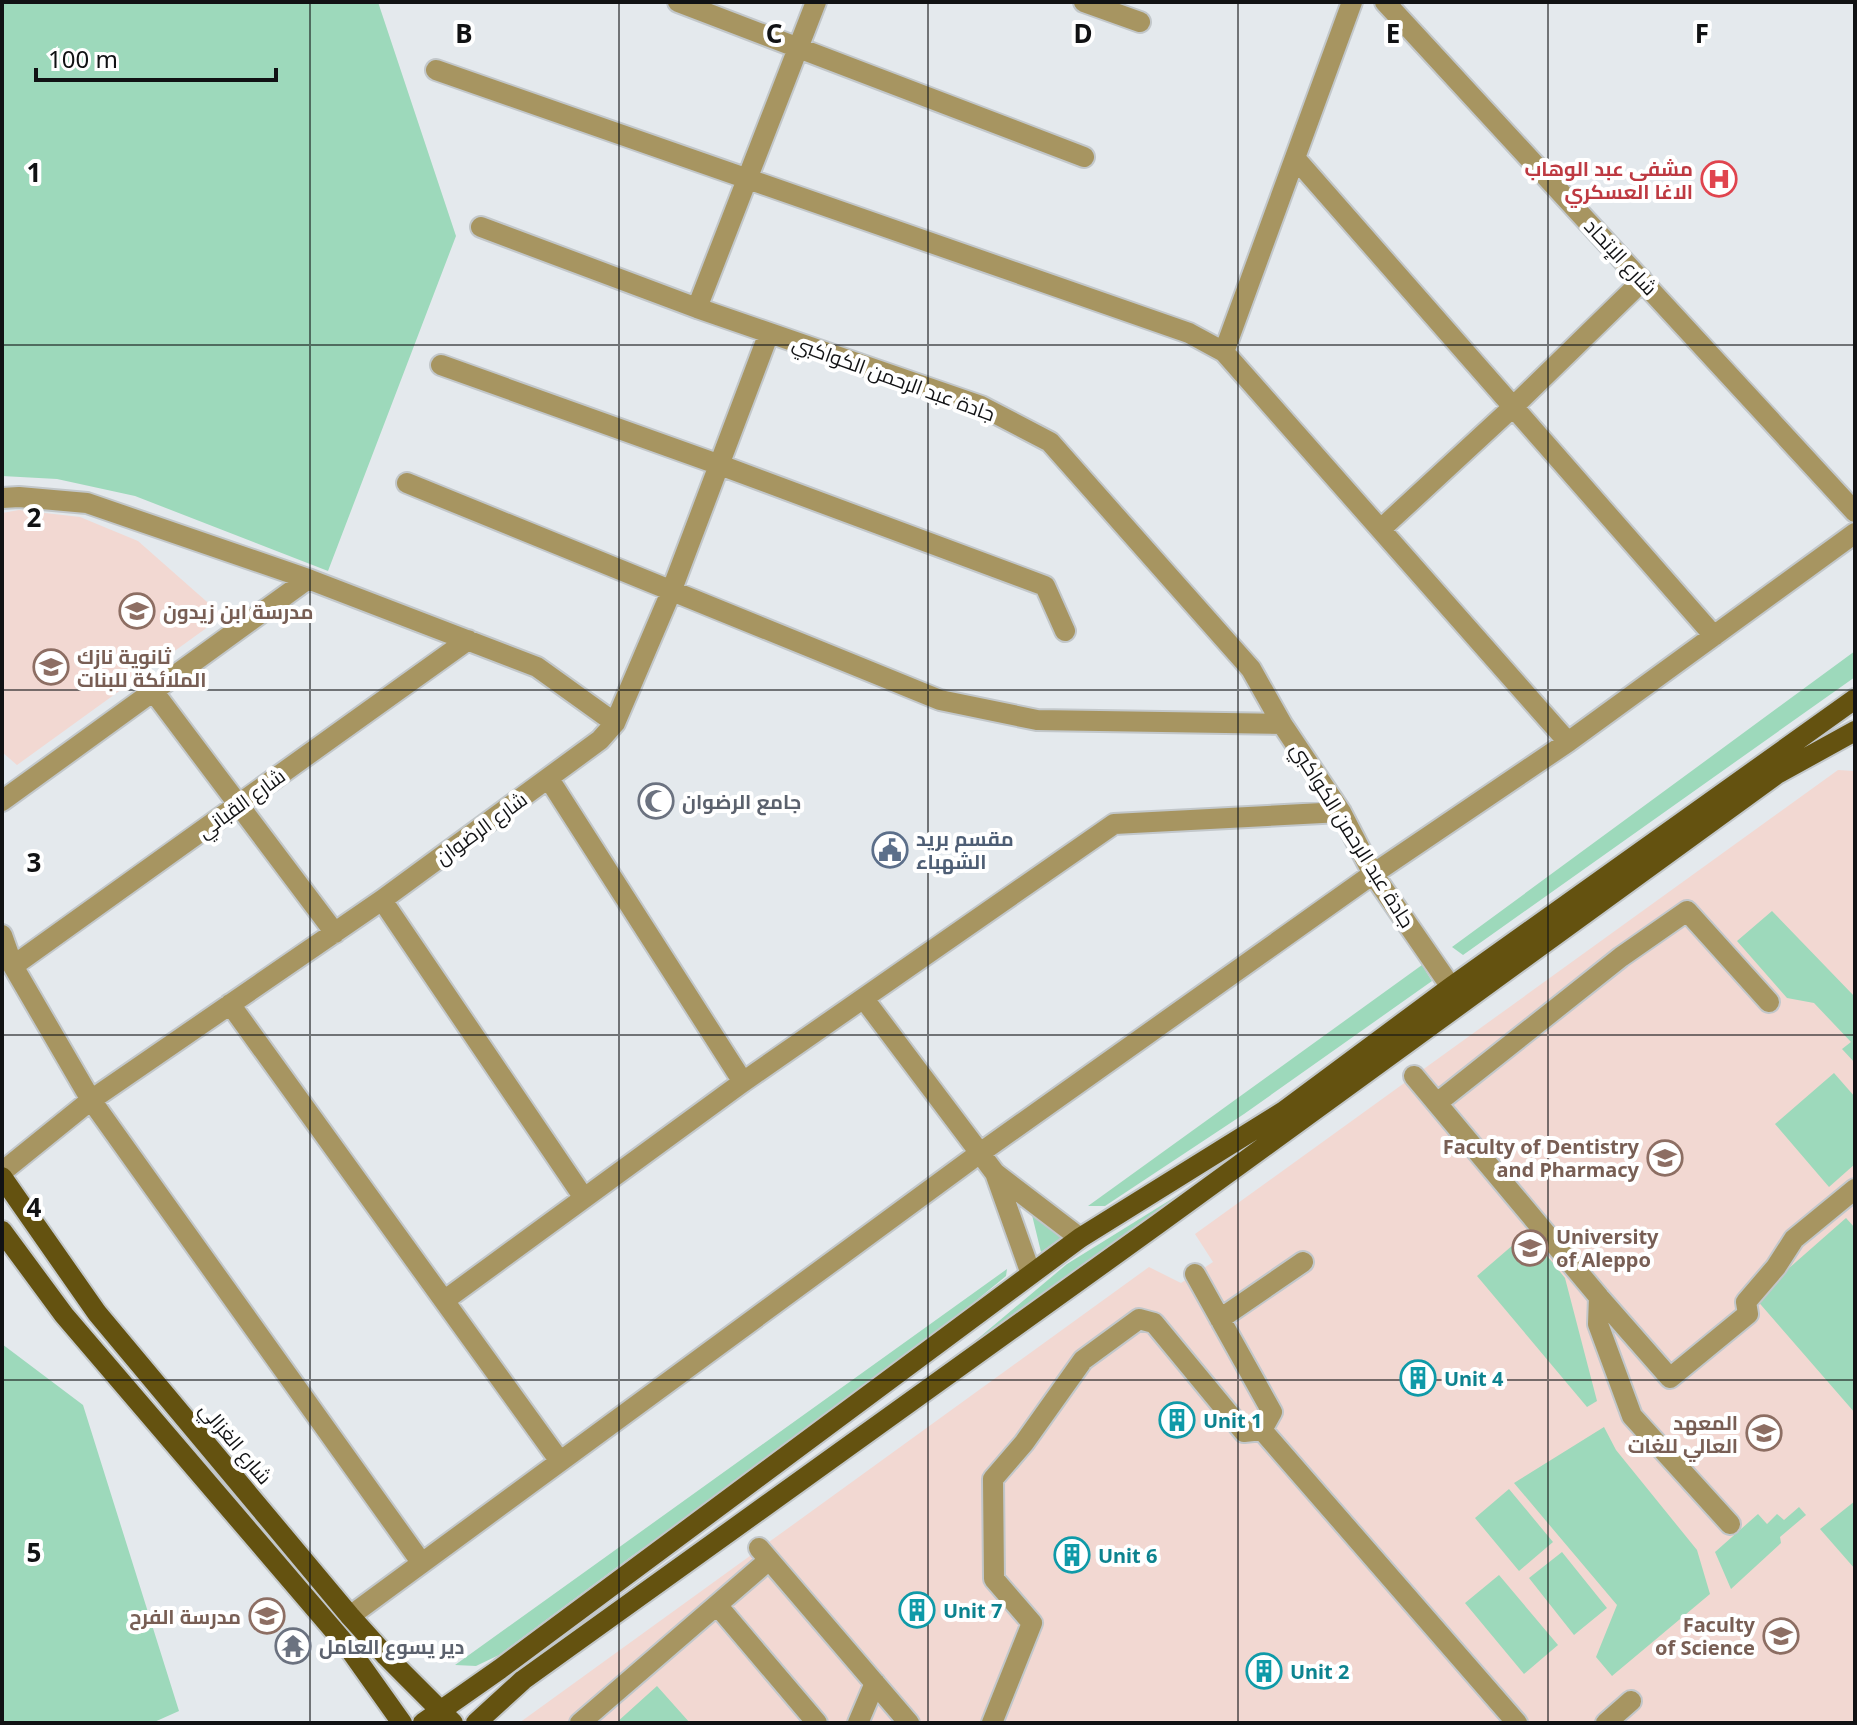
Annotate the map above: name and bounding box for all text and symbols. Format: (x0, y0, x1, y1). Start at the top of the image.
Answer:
text: B (455, 15, 473, 51)
text: C (766, 15, 782, 51)
text: D (1073, 15, 1093, 51)
text: E (1386, 15, 1400, 51)
text: F (1695, 15, 1709, 51)
scale bar (36, 32, 276, 82)
text: 100 m (48, 42, 118, 75)
text: 1 (27, 154, 41, 190)
place label: مشفى عبد الوهاب الاغا العسكري (1524, 155, 1693, 208)
hospital icon: مشفى عبد الوهاب الاغا العسكري (1700, 160, 1738, 198)
street label: شارع الإتحاد (1578, 213, 1663, 302)
street label: جادة عبد الرحمن الكواكبي (788, 329, 999, 430)
text: 2 (27, 499, 42, 535)
school or university icon: مدرسة ابن زيدون (118, 592, 156, 630)
place label: مدرسة ابن زيدون (163, 598, 314, 625)
place label: ثانوية نازك الملائكة للبنات (77, 643, 206, 693)
school or university icon: ثانوية نازك الملائكة للبنات (32, 648, 70, 686)
street label: جادة عبد الرحمن الكواكبي (1282, 737, 1421, 934)
street label: شارع القباني (192, 762, 292, 846)
mosque icon: جامع الرضوان (637, 782, 675, 820)
street label: شارع الرضوان (430, 785, 533, 871)
place label: جامع الرضوان (682, 788, 801, 816)
place label: مقسم بريد الشهباء (916, 825, 1014, 875)
public building icon: مقسم بريد الشهباء (871, 831, 909, 869)
text: 3 (27, 844, 41, 880)
place label: Faculty of Dentistry and Pharmacy (1443, 1133, 1640, 1183)
school or university icon: Faculty of Dentistry and Pharmacy (1646, 1139, 1684, 1177)
text: 4 (27, 1189, 42, 1225)
place label: University of Aleppo (1556, 1223, 1659, 1273)
school or university icon: University of Aleppo (1511, 1229, 1549, 1267)
building icon: Unit 4 (1399, 1359, 1437, 1397)
place label: Unit 4 (1444, 1365, 1504, 1392)
street label: شارع الغزالي (191, 1396, 278, 1492)
building icon: Unit 1 (1158, 1401, 1196, 1439)
place label: Unit 1 (1203, 1407, 1262, 1434)
place label: المعهد العالي للغات (1628, 1409, 1738, 1462)
school or university icon: المعهد العالي للغات (1745, 1414, 1783, 1452)
text: 5 (27, 1534, 41, 1570)
building icon: Unit 6 (1053, 1536, 1091, 1574)
place label: Unit 6 (1098, 1542, 1157, 1569)
building icon: Unit 7 (898, 1591, 936, 1629)
school or university icon: مدرسة الفرح (248, 1597, 286, 1635)
place label: Unit 7 (943, 1597, 1002, 1624)
place label: مدرسة الفرح (129, 1603, 241, 1631)
place label: Faculty of Science (1655, 1611, 1756, 1661)
school or university icon: Faculty of Science (1762, 1617, 1800, 1655)
temple icon: دير يسوع العامل (274, 1627, 312, 1665)
place label: دير يسوع العامل (319, 1633, 464, 1661)
building icon: Unit 2 (1245, 1652, 1283, 1690)
place label: Unit 2 (1290, 1658, 1349, 1685)

